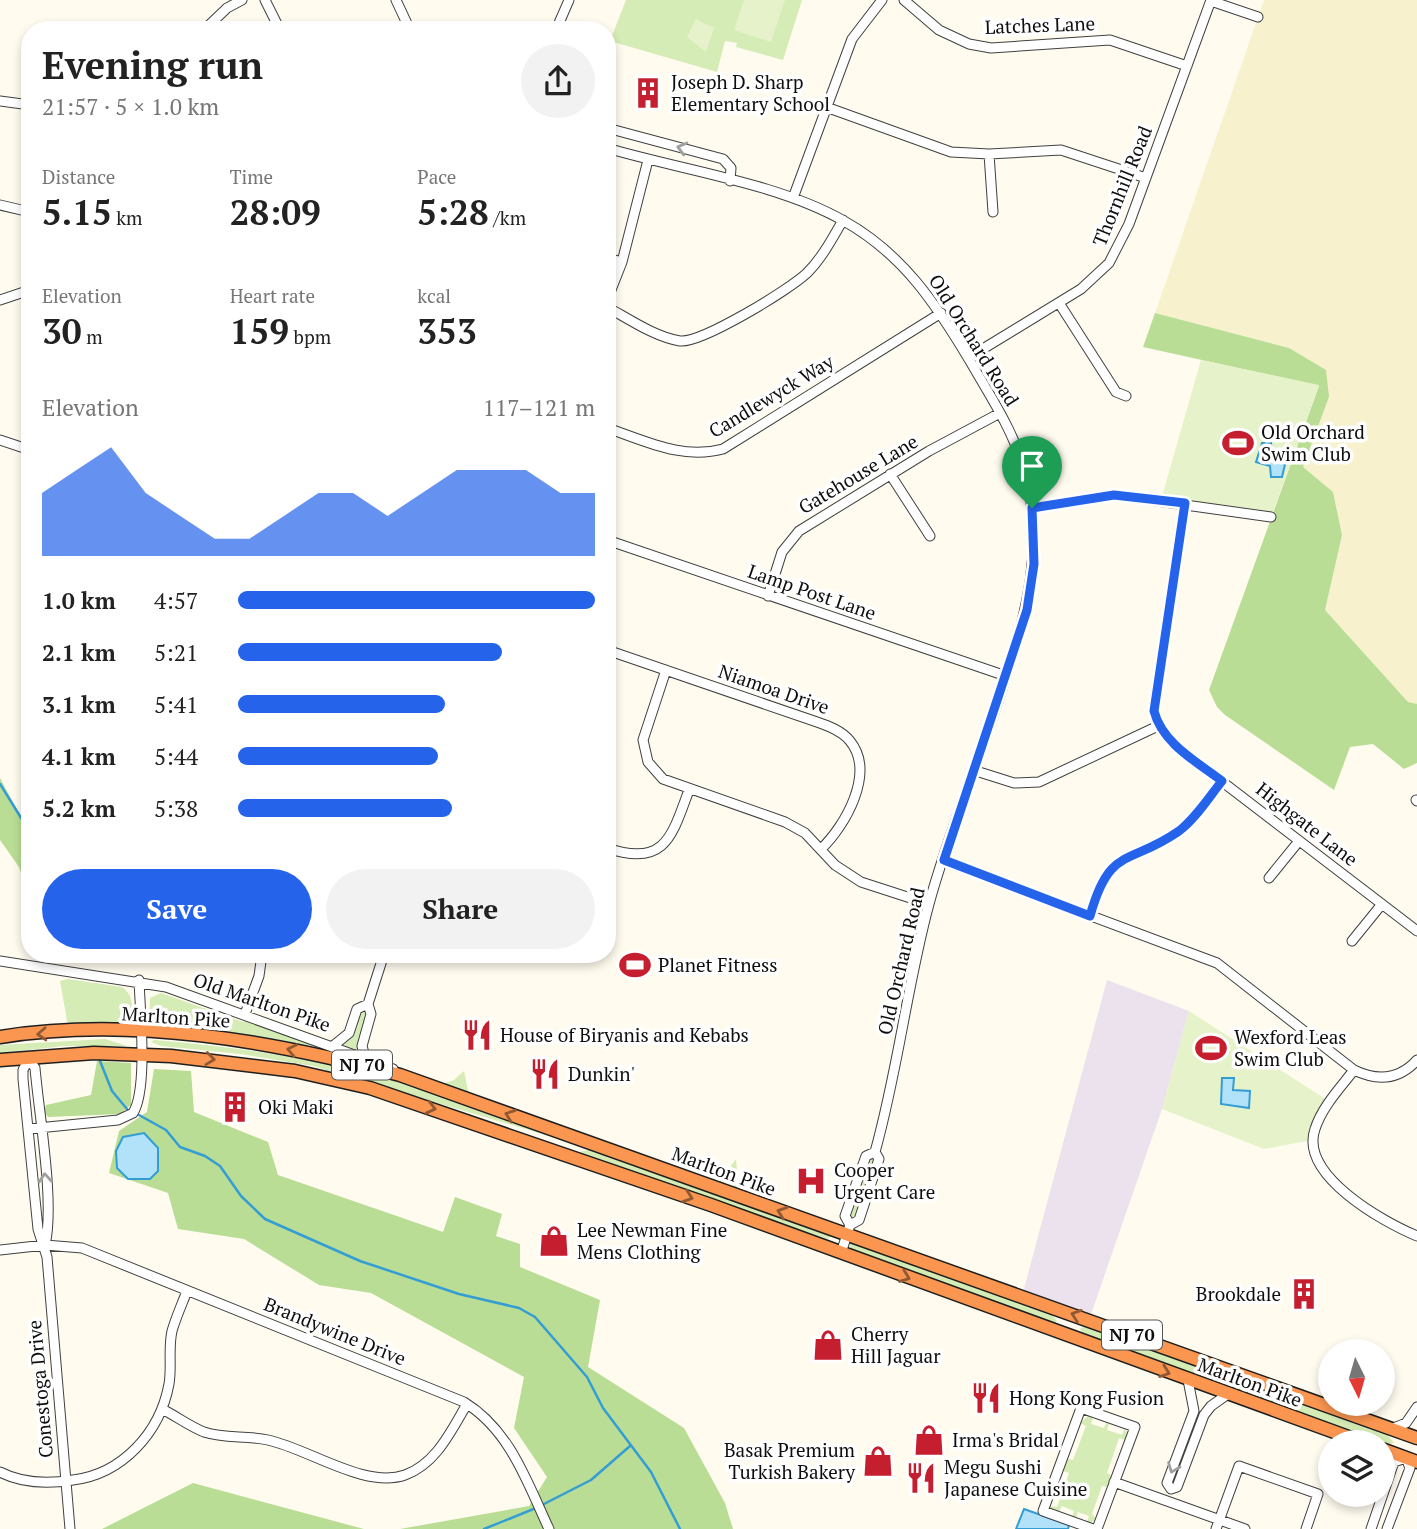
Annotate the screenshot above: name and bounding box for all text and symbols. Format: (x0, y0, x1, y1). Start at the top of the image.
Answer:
street label: Latches Lane (984, 10, 1096, 39)
text: Evening run (42, 40, 263, 90)
button: share (521, 44, 595, 118)
place label: Joseph D. Sharp Elementary School (671, 69, 830, 116)
building icon: Joseph D. Sharp Elementary School (631, 76, 665, 110)
text: 21:57 · 5 × 1.0 km (42, 91, 219, 122)
street label: Thornhill Road (1086, 122, 1157, 250)
one-way arrow (677, 142, 689, 156)
text: Distance (42, 164, 115, 189)
text: Time (230, 164, 273, 189)
text: Pace (417, 164, 456, 189)
text: 5.15 (42, 189, 112, 235)
text: 28:09 (230, 189, 321, 235)
text: 5:28 (417, 189, 489, 235)
text: km (112, 205, 143, 230)
text: /km (489, 205, 526, 230)
street label: Old Orchard Road (924, 269, 1025, 411)
text: Elevation (42, 283, 122, 308)
text: Heart rate (230, 283, 315, 308)
text: kcal (417, 283, 451, 308)
text: 30 (42, 308, 82, 354)
text: 159 (230, 308, 289, 354)
text: 353 (417, 308, 477, 354)
text: m (82, 324, 103, 349)
text: bpm (289, 324, 331, 349)
street label: Candlewyck Way (704, 348, 838, 443)
text: Elevation (42, 392, 139, 423)
text: 117–121 m (483, 392, 595, 423)
place label: Old Orchard Swim Club (1261, 419, 1365, 466)
sports icon: Old Orchard Swim Club (1221, 426, 1255, 460)
street label: Gatehouse Lane (793, 428, 922, 519)
pin (1002, 436, 1062, 508)
icon: arrive (1013, 447, 1051, 485)
street label: Lamp Post Lane (745, 558, 880, 625)
text: 1.0 km (42, 585, 116, 616)
text: 4:57 (154, 585, 198, 616)
text: 2.1 km (42, 637, 116, 668)
text: 5:21 (154, 637, 198, 668)
street label: Niamoa Drive (715, 658, 833, 719)
text: 3.1 km (42, 689, 116, 720)
text: 5:41 (154, 689, 198, 720)
text: 4.1 km (42, 741, 116, 772)
text: 5:44 (154, 741, 198, 772)
street label: Highgate Lane (1251, 776, 1363, 871)
text: 5.2 km (42, 793, 116, 824)
text: 5:38 (154, 793, 198, 824)
button: Save (42, 869, 312, 949)
button: Share (326, 869, 595, 949)
street label: Old Orchard Road (871, 884, 930, 1037)
sports icon: Planet Fitness (618, 948, 652, 982)
place label: Planet Fitness (658, 952, 778, 977)
street label: Old Marlton Pike (190, 966, 334, 1037)
street label: Marlton Pike (121, 1000, 231, 1033)
restaurant icon: House of Biryanis and Kebabs (460, 1018, 494, 1052)
place label: House of Biryanis and Kebabs (500, 1022, 749, 1047)
place label: Wexford Leas Swim Club (1234, 1024, 1347, 1071)
one-way arrow (37, 1026, 48, 1041)
sports icon: Wexford Leas Swim Club (1194, 1031, 1228, 1065)
one-way arrow (286, 1044, 298, 1059)
road number: NJ 70 (332, 1050, 392, 1080)
one-way arrow (204, 1052, 215, 1067)
restaurant icon: Dunkin' (528, 1057, 562, 1091)
place label: Dunkin' (568, 1061, 635, 1086)
building icon: Oki Maki (218, 1090, 252, 1124)
place label: Oki Maki (258, 1094, 334, 1119)
one-way arrow (425, 1100, 437, 1114)
one-way arrow (504, 1109, 517, 1123)
street label: Marlton Pike (669, 1140, 780, 1201)
place label: Cooper Urgent Care (834, 1157, 935, 1204)
hospital icon: Cooper Urgent Care (794, 1164, 828, 1198)
one-way arrow (38, 1172, 53, 1183)
one-way arrow (681, 1189, 693, 1203)
one-way arrow (777, 1206, 789, 1220)
place label: Lee Newman Fine Mens Clothing (577, 1217, 727, 1264)
shop icon: Lee Newman Fine Mens Clothing (537, 1224, 571, 1258)
one-way arrow (899, 1269, 911, 1283)
building icon: Brookdale (1287, 1277, 1321, 1311)
place label: Brookdale (1196, 1281, 1281, 1306)
street label: Brandywine Drive (261, 1291, 410, 1370)
one-way arrow (1071, 1309, 1083, 1323)
street label: Conestoga Drive (21, 1319, 58, 1459)
road number: NJ 70 (1102, 1320, 1162, 1350)
place label: Cherry Hill Jaguar (851, 1321, 941, 1368)
shop icon: Cherry Hill Jaguar (811, 1328, 845, 1362)
north arrow (1318, 1339, 1395, 1416)
map controls (1318, 1339, 1395, 1507)
street label: Marlton Pike (1195, 1351, 1306, 1412)
one-way arrow (1158, 1364, 1170, 1378)
restaurant icon: Hong Kong Fusion (969, 1381, 1003, 1415)
place label: Hong Kong Fusion (1009, 1385, 1164, 1410)
shop icon: Irma's Bridal (912, 1423, 946, 1457)
place label: Irma's Bridal (952, 1427, 1059, 1452)
button: layers (1318, 1430, 1395, 1507)
place label: Basak Premium Turkish Bakery (724, 1437, 856, 1484)
shop icon: Basak Premium Turkish Bakery (861, 1444, 895, 1478)
place label: Megu Sushi Japanese Cuisine (944, 1454, 1087, 1501)
restaurant icon: Megu Sushi Japanese Cuisine (904, 1461, 938, 1495)
one-way arrow (1167, 1462, 1181, 1474)

